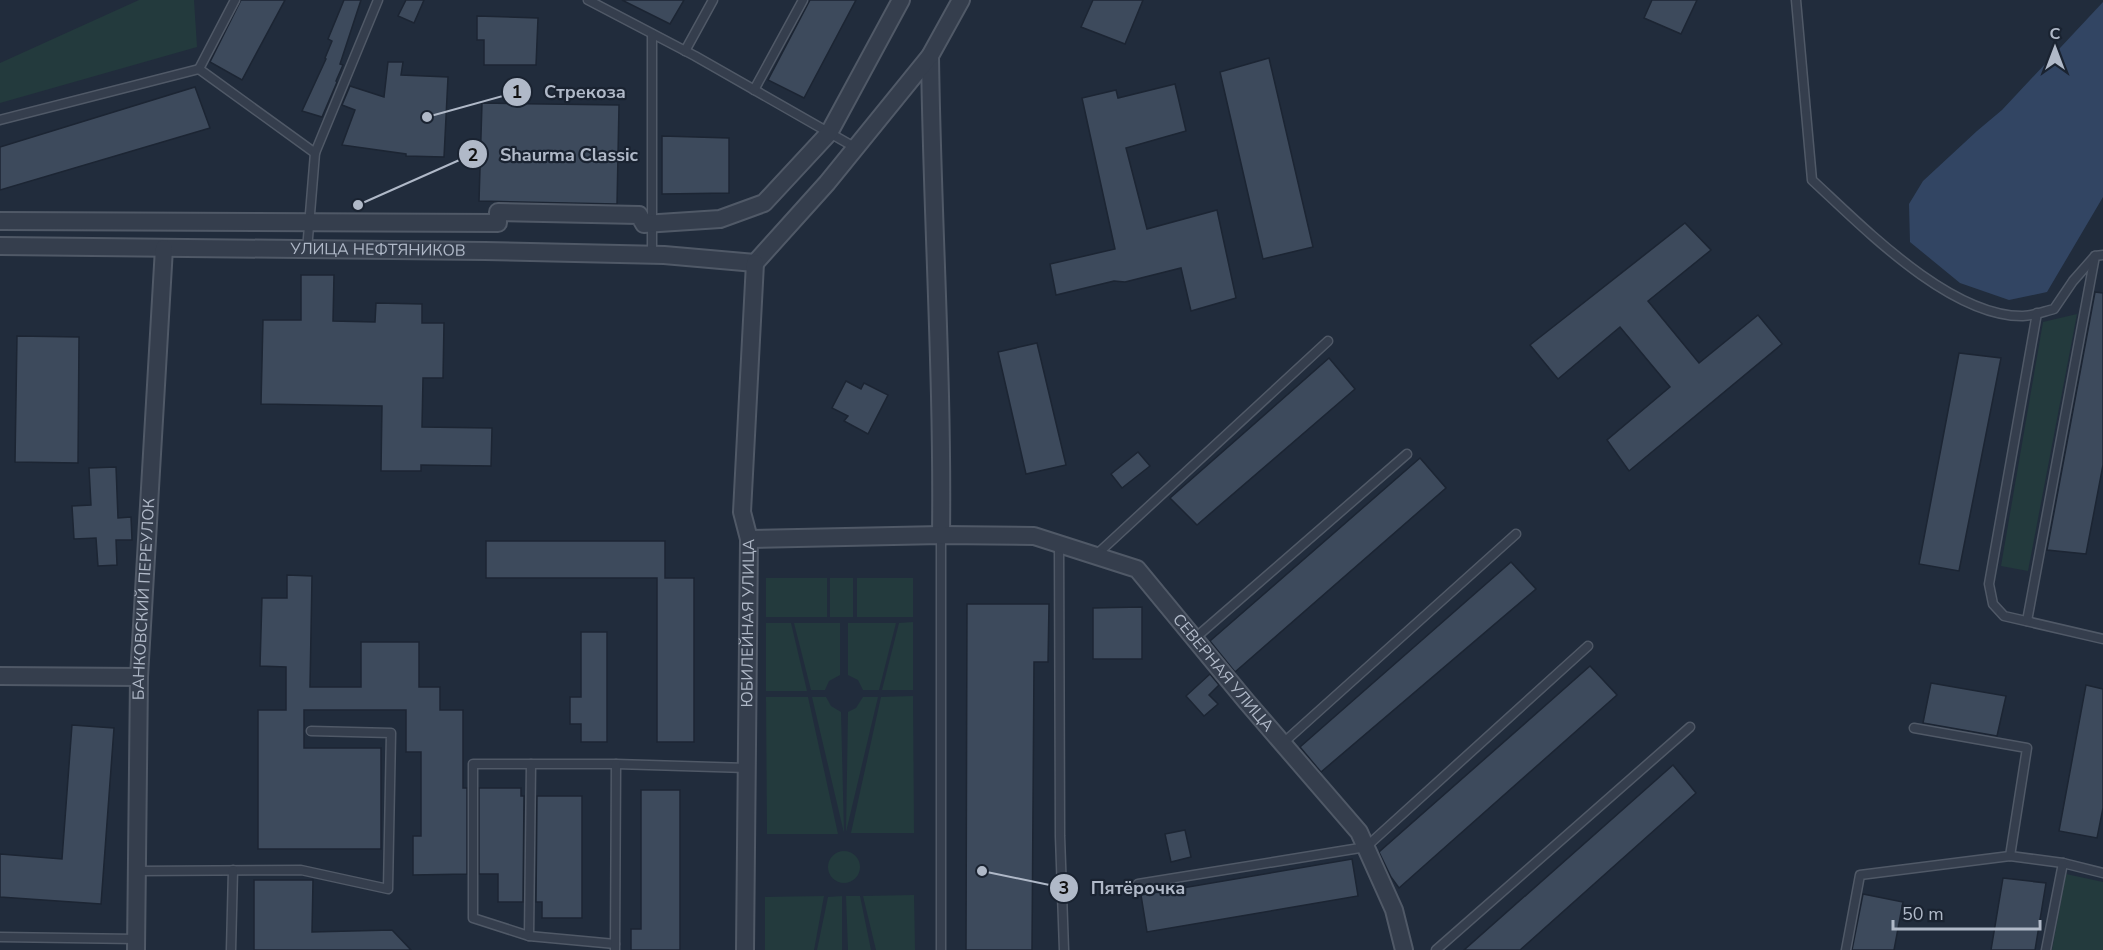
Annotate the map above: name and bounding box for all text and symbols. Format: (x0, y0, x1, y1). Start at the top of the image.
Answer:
north arrow (2025, 18, 2085, 78)
text: С (2050, 23, 2061, 45)
callout: Стрекоза (502, 74, 638, 110)
text: 1 (512, 80, 522, 104)
text: Стрекоза (544, 80, 626, 104)
callout: Shaurma Classic (458, 136, 650, 172)
text: 2 (468, 143, 478, 167)
text: Shaurma Classic (500, 143, 639, 167)
street label: УЛИЦА НЕФТЯНИКОВ (289, 238, 466, 262)
street label: БАНКОВСКИЙ ПЕРЕУЛОК (128, 497, 160, 700)
street label: ЮБИЛЕЙНАЯ УЛИЦА (736, 538, 760, 707)
street label: СЕВЕРНАЯ УЛИЦА (1167, 609, 1279, 737)
callout: Пятёрочка (1049, 870, 1197, 906)
text: 3 (1059, 876, 1069, 900)
text: Пятёрочка (1091, 876, 1185, 900)
scale bar (1893, 893, 2040, 931)
text: 50 m (1902, 902, 1944, 926)

